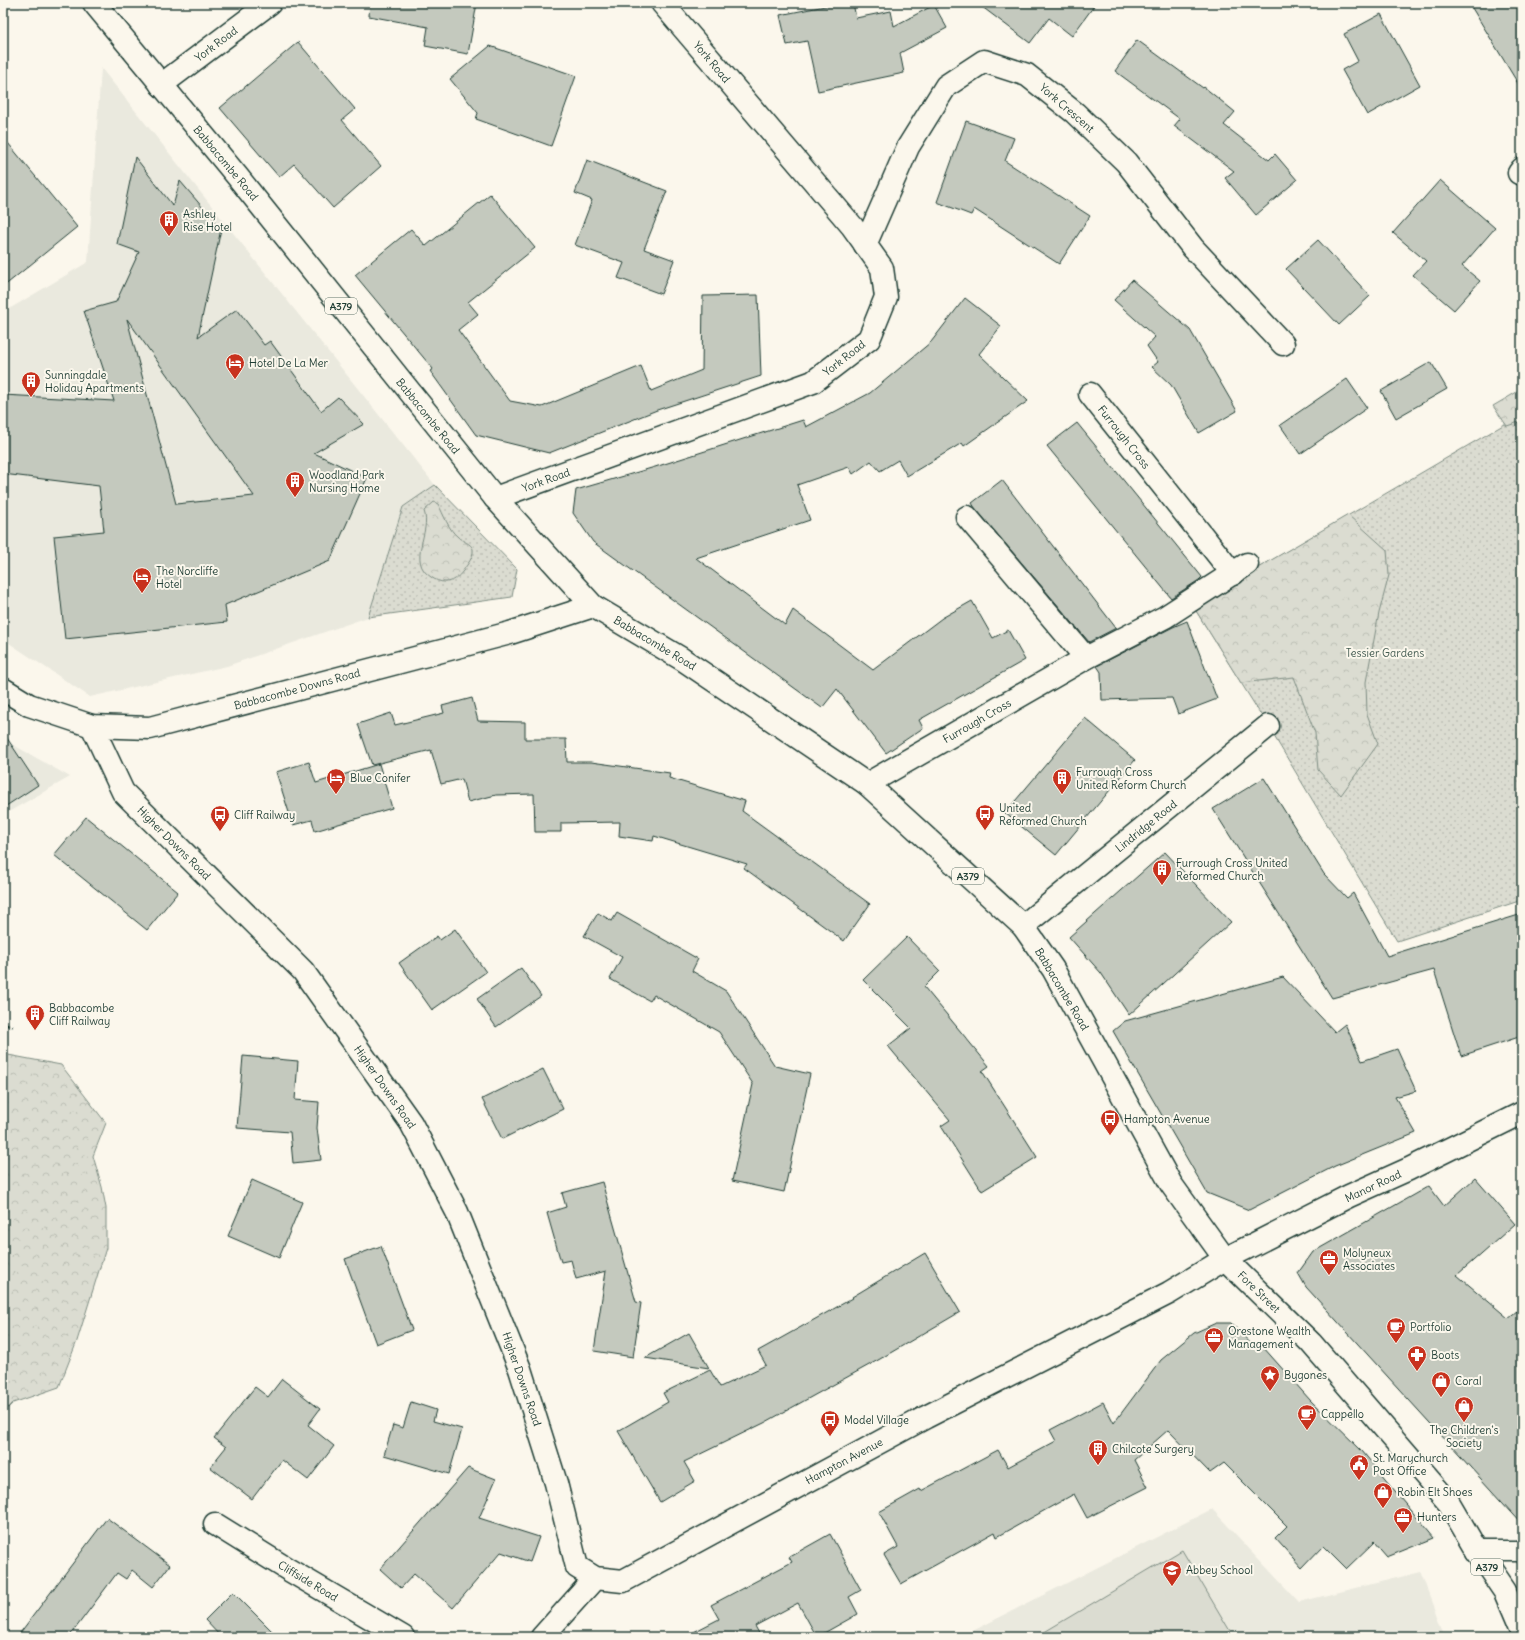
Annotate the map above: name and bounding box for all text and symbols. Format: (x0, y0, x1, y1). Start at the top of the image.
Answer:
street label: York Road (192, 23, 241, 65)
street label: York Road (691, 38, 734, 86)
street label: York Crescent (1037, 80, 1097, 136)
street label: Babbacombe Road (191, 123, 262, 204)
place label: Ashley Rise Hotel (183, 207, 232, 234)
building icon: Ashley Rise Hotel (158, 209, 180, 237)
road number: A379 (325, 298, 357, 314)
street label: York Road (820, 337, 868, 379)
hotel icon: Hotel De La Mer (224, 352, 246, 380)
place label: Hotel De La Mer (249, 356, 329, 370)
place label: Sunningdale Holiday Apartments (45, 368, 144, 395)
building icon: Sunningdale Holiday Apartments (20, 370, 42, 398)
street label: Babbacombe Road (393, 375, 463, 457)
street label: Furrough Cross (1095, 403, 1153, 471)
street label: York Road (520, 465, 572, 495)
place label: Woodland Park Nursing Home (309, 468, 385, 495)
building icon: Woodland Park Nursing Home (284, 470, 306, 498)
place label: The Norcliffe Hotel (156, 564, 218, 591)
hotel icon: The Norcliffe Hotel (131, 566, 153, 594)
street label: Babbacombe Road (611, 613, 699, 673)
park label: Tessier Gardens (1346, 646, 1424, 660)
street label: Babbacombe Downs Road (232, 665, 362, 713)
street label: Furrough Cross (940, 696, 1014, 746)
place label: Furrough Cross United Reform Church (1076, 765, 1186, 792)
hotel icon: Blue Conifer (325, 767, 347, 795)
building icon: Furrough Cross United Reform Church (1051, 767, 1073, 795)
place label: Blue Conifer (350, 771, 411, 785)
street label: Lindridge Road (1112, 797, 1180, 855)
place label: United Reformed Church (999, 801, 1087, 828)
street label: Higher Downs Road (134, 803, 214, 883)
bus stop icon: United Reformed Church (974, 803, 996, 831)
bus stop icon: Cliff Railway (209, 804, 231, 832)
place label: Cliff Railway (234, 808, 295, 822)
place label: Furrough Cross United Reformed Church (1176, 856, 1288, 883)
building icon: Furrough Cross United Reformed Church (1151, 858, 1173, 886)
road number: A379 (952, 868, 984, 884)
street label: Babbacombe Road (1032, 945, 1092, 1033)
place label: Babbacombe Cliff Railway (49, 1001, 114, 1028)
building icon: Babbacombe Cliff Railway (24, 1003, 46, 1031)
street label: Higher Downs Road (351, 1043, 419, 1132)
bus stop icon: Hampton Avenue (1099, 1108, 1121, 1136)
place label: Hampton Avenue (1124, 1112, 1210, 1126)
street label: Manor Road (1343, 1167, 1404, 1205)
place label: Molyneux Associates (1343, 1246, 1395, 1273)
office icon: Molyneux Associates (1318, 1248, 1340, 1276)
street label: Fore Street (1235, 1268, 1283, 1316)
cafe icon: Portfolio (1385, 1316, 1407, 1344)
place label: Portfolio (1410, 1320, 1452, 1334)
place label: Orestone Wealth Management (1228, 1324, 1311, 1351)
office icon: Orestone Wealth Management (1203, 1326, 1225, 1354)
street label: Higher Downs Road (499, 1330, 545, 1428)
pharmacy icon: Boots (1406, 1344, 1428, 1372)
place label: Boots (1431, 1348, 1459, 1362)
place icon: Bygones (1259, 1364, 1281, 1392)
place label: Bygones (1284, 1368, 1327, 1382)
shop icon: Coral (1430, 1370, 1452, 1398)
place label: Coral (1455, 1374, 1481, 1388)
shop icon: The Children's Society (1453, 1395, 1475, 1423)
cafe icon: Cappello (1296, 1403, 1318, 1431)
place label: Cappello (1321, 1407, 1364, 1421)
bus stop icon: Model Village (819, 1409, 841, 1437)
place label: Model Village (844, 1413, 909, 1427)
place label: The Children's Society (1429, 1423, 1499, 1450)
street label: Hampton Avenue (803, 1435, 885, 1487)
building icon: Chilcote Surgery (1087, 1438, 1109, 1466)
place label: Chilcote Surgery (1112, 1442, 1194, 1456)
place label: St. Marychurch Post Office (1373, 1451, 1448, 1478)
public building icon: St. Marychurch Post Office (1348, 1453, 1370, 1481)
shop icon: Robin Elt Shoes (1372, 1481, 1394, 1509)
place label: Robin Elt Shoes (1397, 1485, 1472, 1499)
office icon: Hunters (1392, 1506, 1414, 1534)
place label: Hunters (1417, 1510, 1457, 1524)
street label: Cliffside Road (275, 1558, 341, 1605)
school or university icon: Abbey School (1161, 1559, 1183, 1587)
road number: A379 (1471, 1559, 1503, 1575)
place label: Abbey School (1186, 1563, 1253, 1577)

